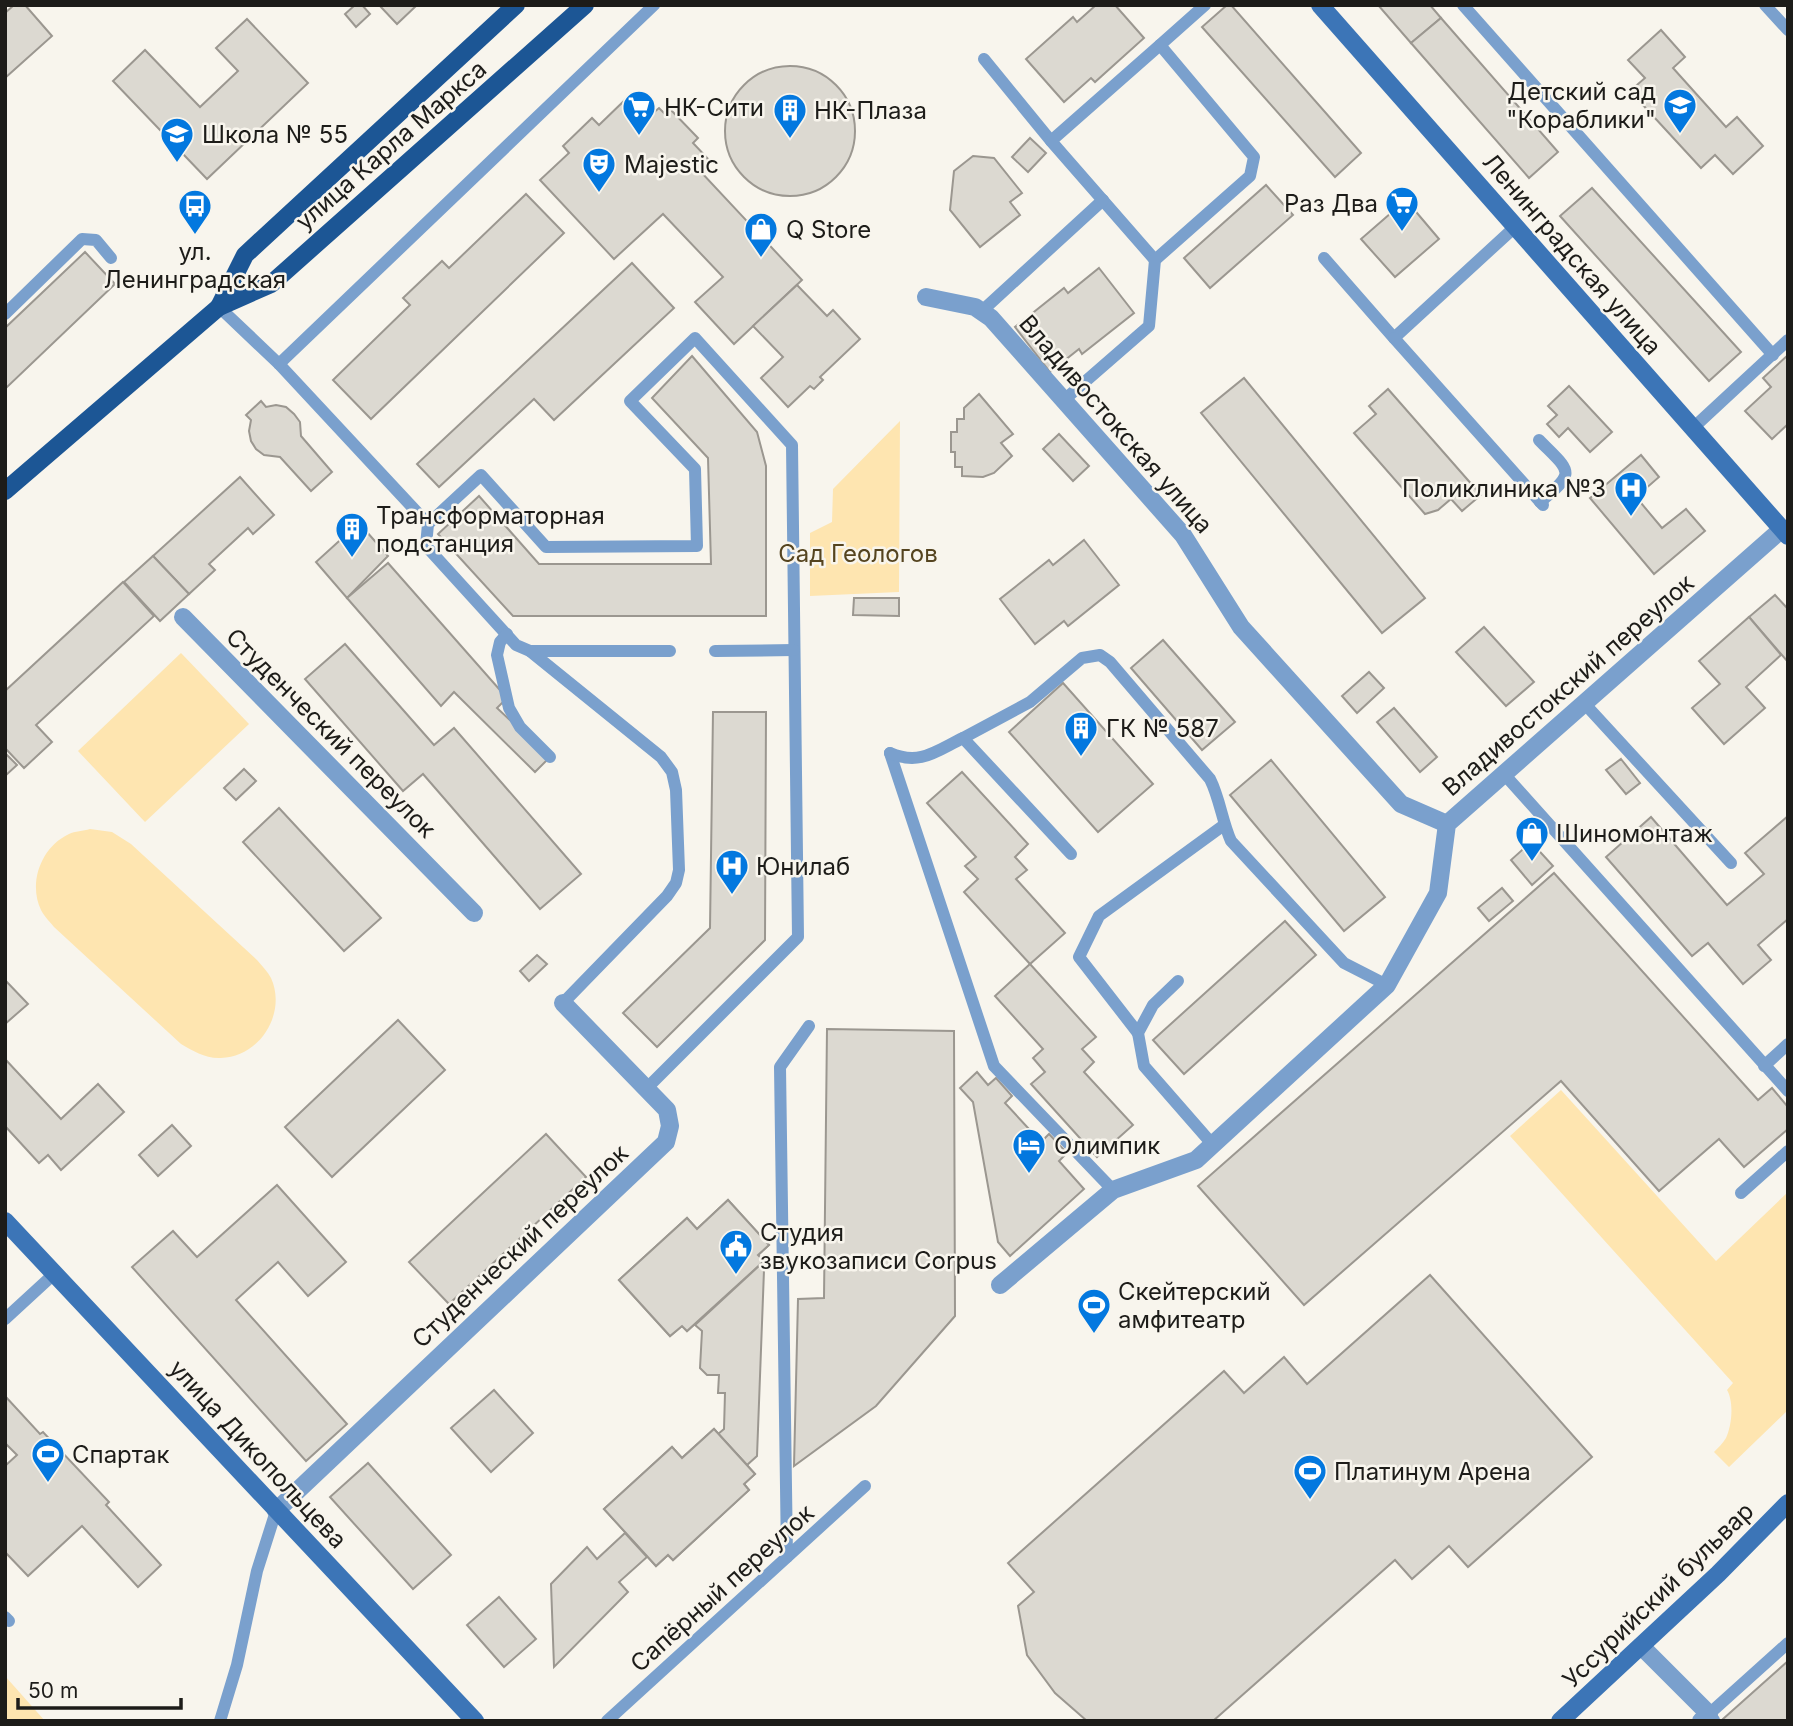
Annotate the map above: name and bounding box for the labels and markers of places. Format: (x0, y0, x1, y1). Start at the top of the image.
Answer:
place label: Детский сад "Кораблики" (1506, 77, 1656, 134)
school or university icon: Детский сад "Кораблики" (1661, 86, 1699, 135)
supermarket icon: НК-Сити (620, 88, 658, 137)
building icon: НК-Плаза (771, 91, 809, 140)
place label: НК-Сити (664, 93, 764, 122)
place label: НК-Плаза (814, 96, 927, 125)
school or university icon: Школа № 55 (158, 115, 196, 164)
place label: Школа № 55 (202, 120, 348, 149)
theatre icon: Majestic (580, 145, 618, 194)
place label: Majestic (624, 150, 719, 179)
supermarket icon: Раз Два (1383, 184, 1421, 233)
bus stop icon: ул. Ленинградская (176, 187, 214, 236)
place label: Раз Два (1284, 189, 1378, 218)
shop icon: Q Store (742, 210, 780, 259)
place label: Q Store (786, 215, 871, 244)
place label: ул. Ленинградская (104, 237, 286, 294)
hospital icon: Поликлиника №3 (1612, 469, 1650, 518)
place label: Поликлиника №3 (1402, 474, 1606, 503)
place label: Трансформаторная подстанция (376, 501, 605, 558)
building icon: Трансформаторная подстанция (333, 510, 371, 559)
building icon: ГК № 587 (1062, 709, 1100, 758)
place label: ГК № 587 (1106, 714, 1219, 743)
shop icon: Шиномонтаж (1513, 814, 1551, 863)
place label: Шиномонтаж (1556, 819, 1713, 848)
hospital icon: Юнилаб (713, 847, 751, 896)
place label: Юнилаб (756, 852, 850, 881)
hotel icon: Олимпик (1010, 1126, 1048, 1175)
place label: Олимпик (1054, 1131, 1160, 1160)
place label: Студия звукозаписи Corpus (760, 1218, 997, 1275)
public building icon: Студия звукозаписи Corpus (717, 1227, 755, 1276)
place label: Скейтерский амфитеатр (1118, 1277, 1271, 1334)
sports icon: Скейтерский амфитеатр (1075, 1286, 1113, 1335)
sports icon: Спартак (29, 1435, 67, 1484)
place label: Спартак (72, 1440, 169, 1469)
sports icon: Платинум Арена (1291, 1452, 1329, 1501)
place label: Платинум Арена (1334, 1457, 1531, 1486)

